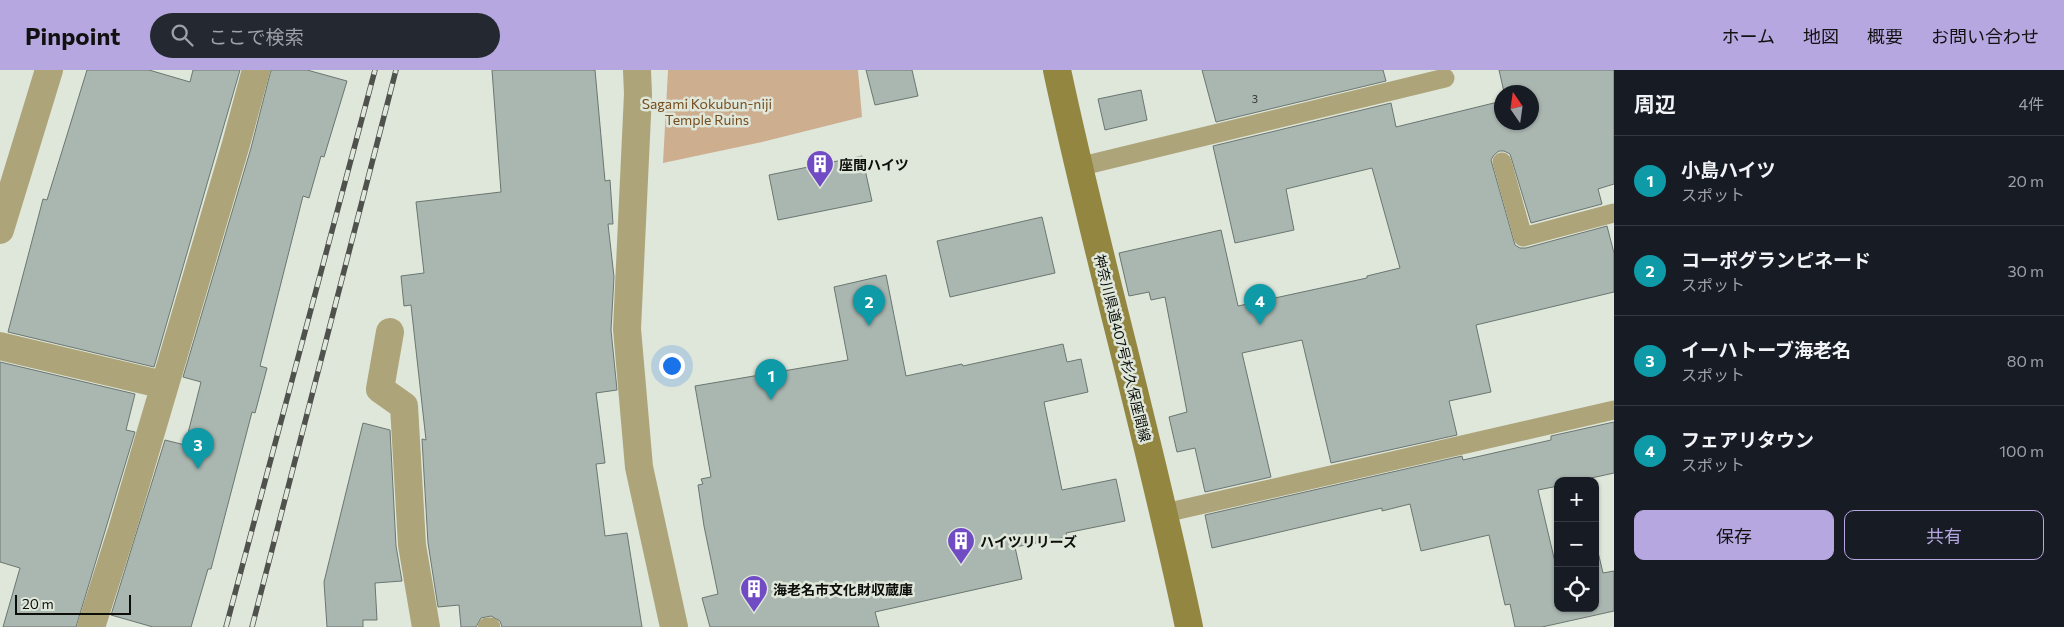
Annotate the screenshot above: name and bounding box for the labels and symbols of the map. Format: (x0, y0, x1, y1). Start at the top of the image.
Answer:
north arrow (1494, 85, 1539, 130)
house number: 3 (1252, 92, 1258, 105)
park label: Sagami Kokubun-niji Temple Ruins (642, 95, 772, 128)
building icon: 座間ハイツ (805, 149, 835, 188)
place label: 座間ハイツ (839, 156, 909, 173)
street label: 神奈川県道407号杉久保座間線 (1091, 252, 1155, 444)
pin: 4 (1244, 284, 1276, 325)
pin: 2 (853, 285, 885, 326)
your location (659, 353, 685, 379)
pin: 1 (755, 359, 787, 400)
pin: 3 (182, 428, 214, 469)
building icon: ハイツリリーズ (946, 526, 976, 565)
place label: ハイツリリーズ (980, 533, 1077, 550)
building icon: 海老名市文化財収蔵庫 (739, 574, 769, 613)
place label: 海老名市文化財収蔵庫 (773, 581, 913, 598)
scale bar (15, 592, 131, 615)

